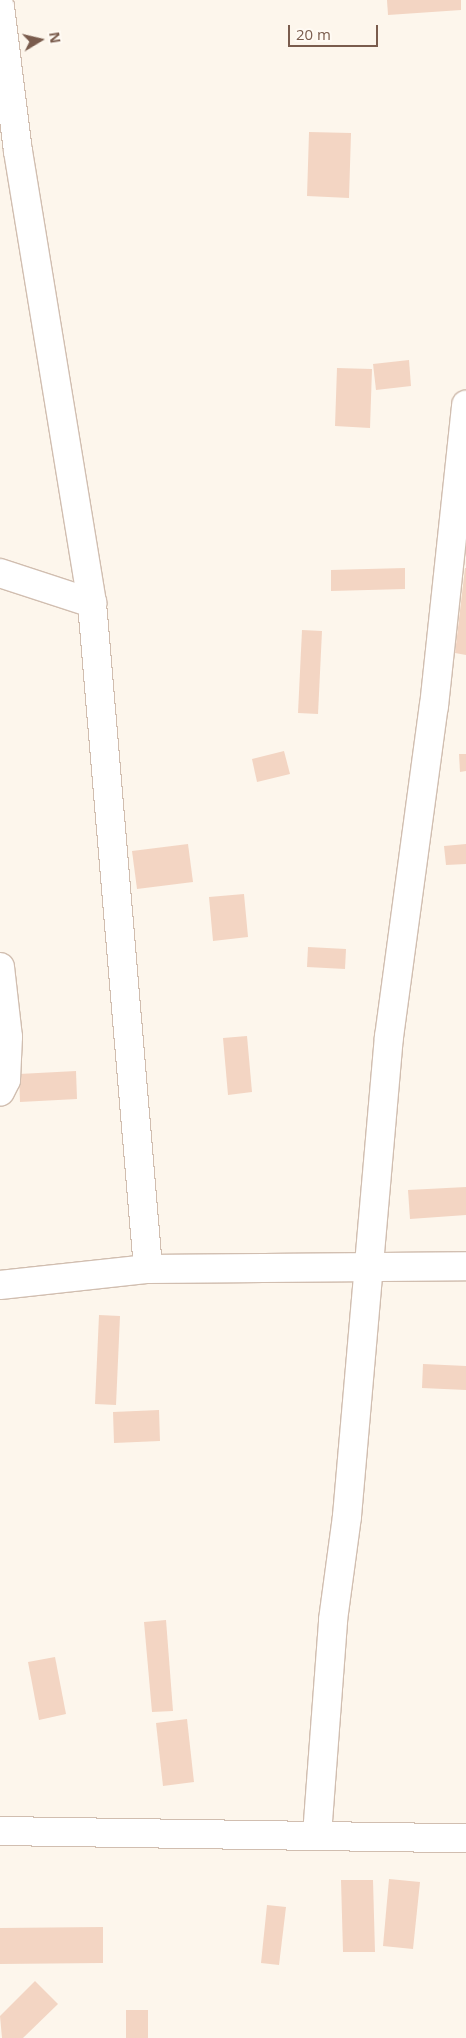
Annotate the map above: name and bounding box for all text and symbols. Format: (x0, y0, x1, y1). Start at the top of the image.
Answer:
north arrow (15, 15, 65, 65)
scale bar (291, 15, 381, 47)
text: 20 m (296, 24, 331, 44)
text: N (45, 30, 66, 45)

